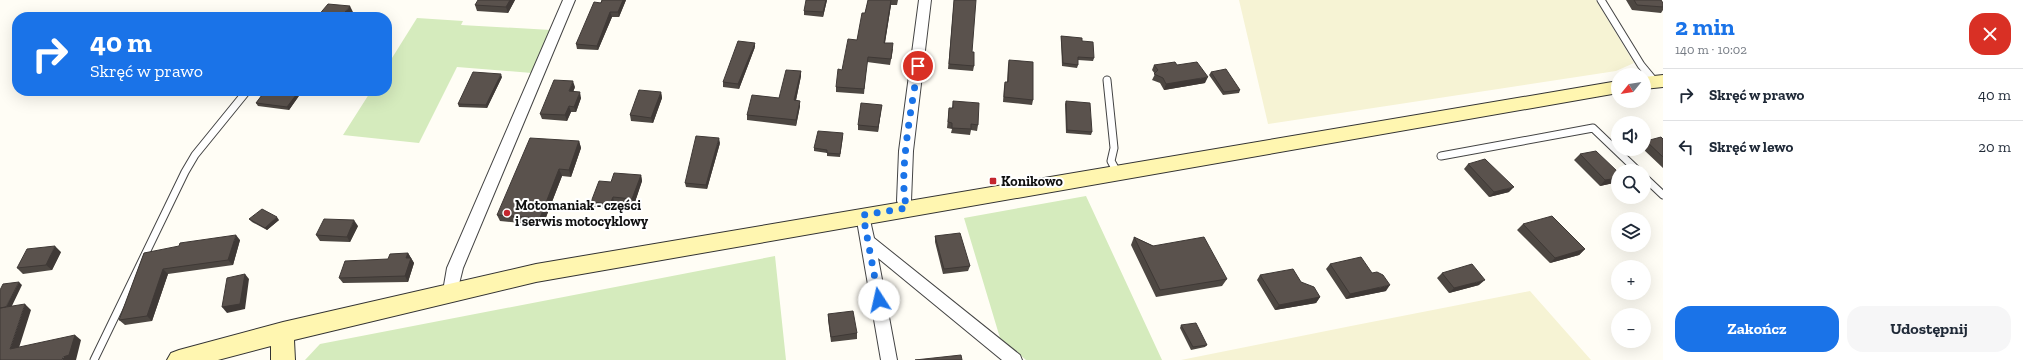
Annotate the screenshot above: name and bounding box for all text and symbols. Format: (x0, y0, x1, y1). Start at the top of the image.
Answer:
text: 2 min (1675, 12, 1735, 41)
button: close (1969, 13, 2011, 55)
text: 40 m (90, 26, 152, 59)
icon: right (24, 28, 76, 80)
text: 140 m · 10:02 (1675, 42, 1747, 57)
pin (901, 49, 935, 83)
icon: arrive (907, 55, 929, 77)
text: Skręć w prawo (90, 60, 203, 82)
north arrow (1611, 68, 1651, 108)
map controls (1611, 68, 1651, 348)
icon: right (1675, 84, 1697, 106)
text: Skręć w prawo (1709, 86, 1804, 104)
text: 40 m (1978, 86, 2011, 104)
button: sound (1611, 116, 1651, 156)
icon: left (1675, 136, 1697, 158)
text: Skręć w lewo (1709, 138, 1793, 156)
text: 20 m (1978, 138, 2011, 156)
button: search (1611, 164, 1651, 204)
place label: Konikowo (1001, 173, 1063, 190)
marker: Konikowo (988, 176, 998, 186)
place label: Motomaniak - części i serwis motocyklowy (515, 197, 649, 230)
marker: Motomaniak - części i serwis motocyklowy (502, 208, 512, 218)
button: layers (1611, 212, 1651, 252)
button: + (1611, 260, 1651, 300)
position arrow (858, 279, 900, 321)
button: Zakończ (1675, 306, 1839, 352)
button: Udostępnij (1847, 306, 2011, 352)
button: − (1611, 308, 1651, 348)

